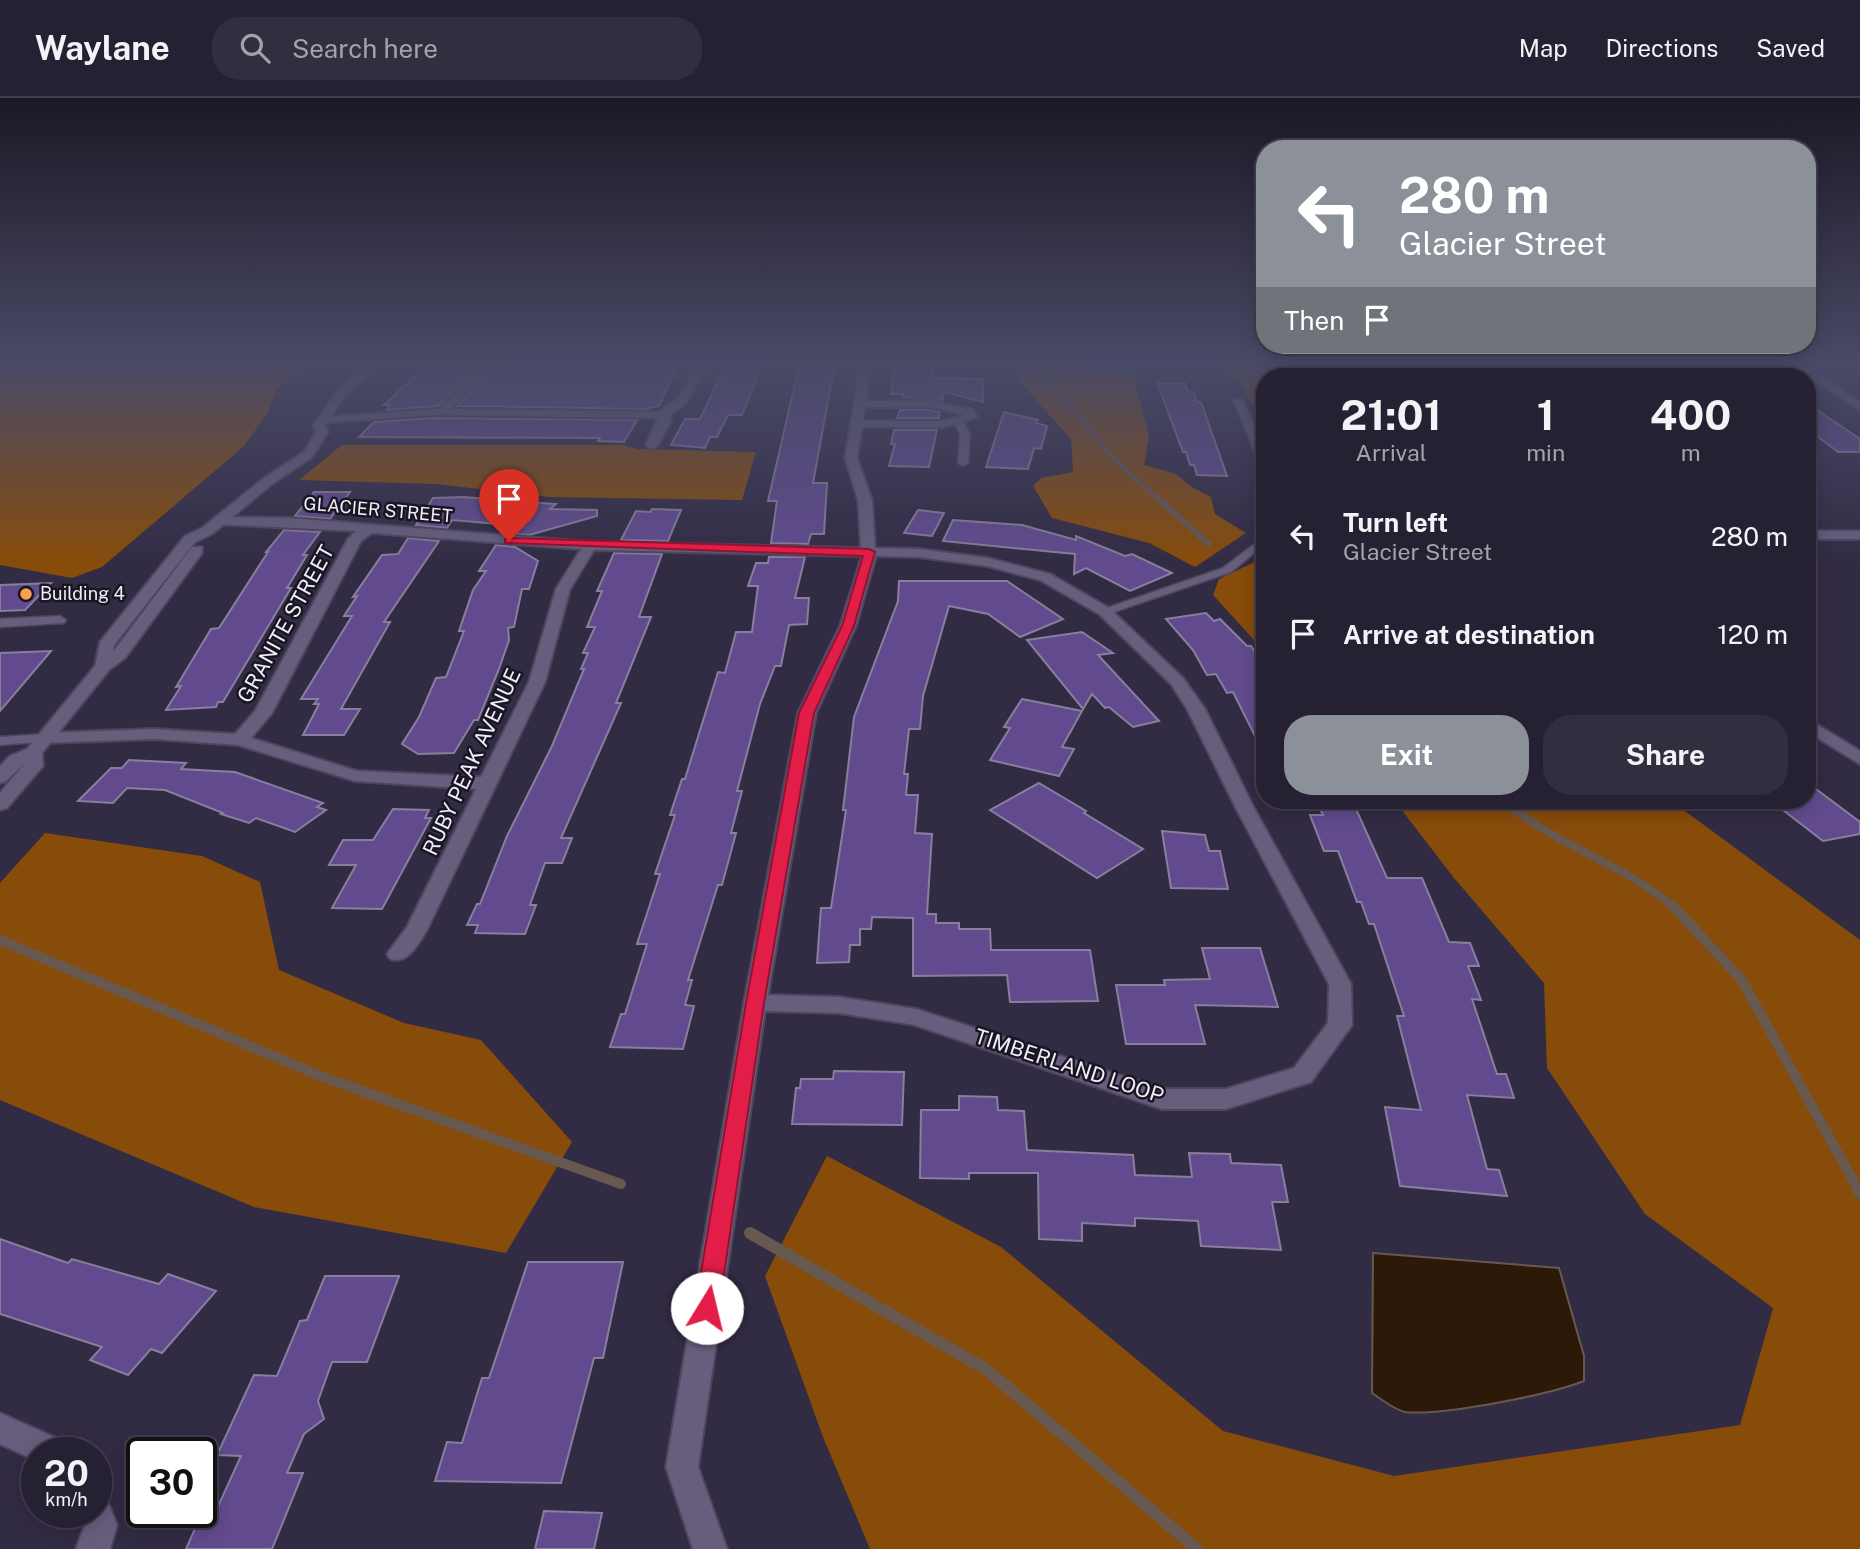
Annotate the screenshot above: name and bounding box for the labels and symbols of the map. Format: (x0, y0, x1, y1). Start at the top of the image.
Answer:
pin (479, 469, 539, 541)
street label: GLACIER STREET (303, 493, 454, 527)
street label: GRANITE STREET (232, 541, 339, 707)
place label: Building 4 (40, 583, 125, 604)
marker: Building 4 (18, 586, 34, 602)
street label: RUBY PEAK AVENUE (417, 664, 526, 859)
street label: TIMBERLAND LOOP (971, 1023, 1167, 1108)
position arrow (670, 1271, 744, 1345)
speed limit sign: 30 (126, 1437, 217, 1528)

